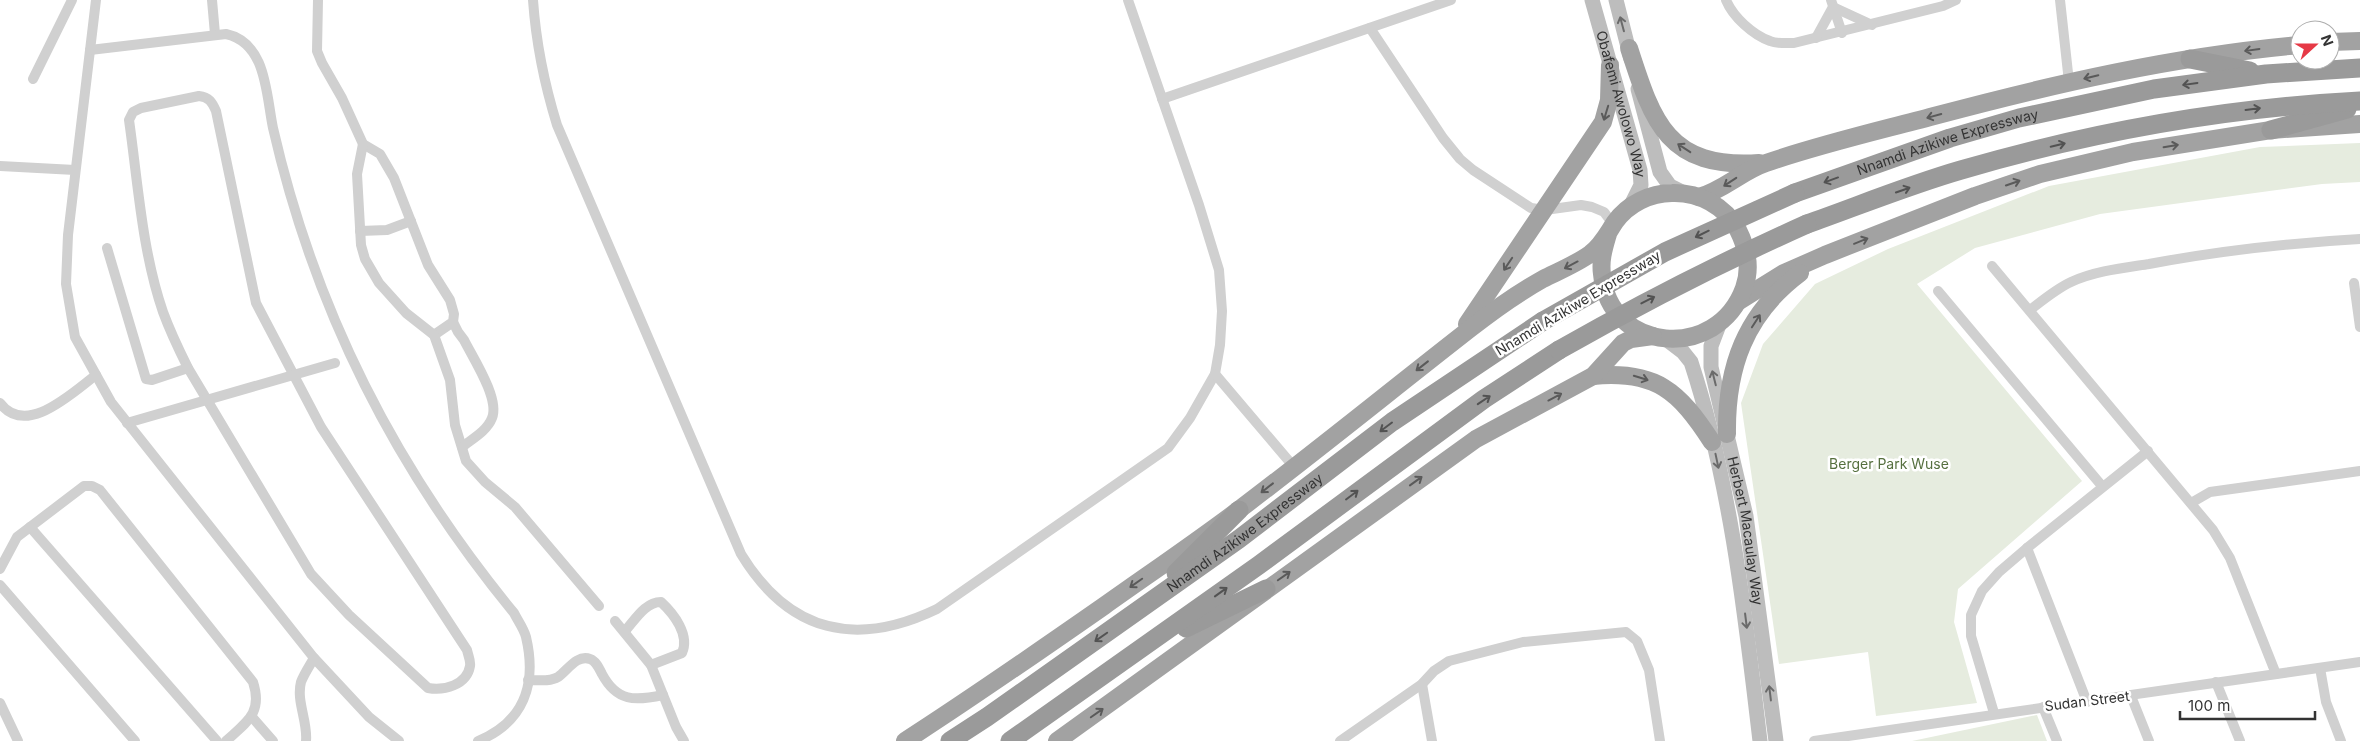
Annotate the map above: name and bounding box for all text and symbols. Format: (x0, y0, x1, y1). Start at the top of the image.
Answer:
one-way arrow (1617, 16, 1627, 32)
north arrow (2290, 20, 2340, 70)
street label: Obafemi Awolowo Way (1593, 28, 1649, 178)
text: N (2318, 32, 2337, 48)
one-way arrow (2244, 45, 2260, 55)
one-way arrow (2084, 73, 2100, 82)
one-way arrow (2182, 79, 2198, 89)
one-way arrow (2244, 104, 2260, 114)
one-way arrow (1600, 105, 1610, 121)
street label: Nnamdi Azikiwe Expressway (1854, 105, 2040, 178)
one-way arrow (1926, 112, 1942, 121)
one-way arrow (2050, 140, 2066, 149)
one-way arrow (2163, 141, 2179, 151)
one-way arrow (1678, 143, 1692, 153)
one-way arrow (1823, 176, 1839, 185)
one-way arrow (1724, 178, 1738, 188)
one-way arrow (2005, 178, 2020, 187)
one-way arrow (1894, 185, 1910, 194)
one-way arrow (1695, 230, 1710, 239)
one-way arrow (1853, 235, 1868, 245)
street label: Nnamdi Azikiwe Expressway (1492, 246, 1663, 359)
one-way arrow (1503, 257, 1513, 271)
one-way arrow (1563, 260, 1578, 270)
one-way arrow (1640, 295, 1655, 305)
one-way arrow (1751, 314, 1761, 328)
one-way arrow (1416, 360, 1429, 371)
one-way arrow (1709, 370, 1718, 386)
one-way arrow (1633, 374, 1649, 384)
one-way arrow (1547, 392, 1562, 401)
one-way arrow (1476, 395, 1490, 405)
one-way arrow (1380, 421, 1393, 432)
one-way arrow (1712, 453, 1722, 469)
street label: Herbert Macaulay Way (1724, 454, 1767, 606)
park label: Berger Park Wuse (1829, 455, 1949, 472)
street label: Nnamdi Azikiwe Expressway (1163, 469, 1326, 595)
one-way arrow (1409, 476, 1423, 486)
one-way arrow (1261, 482, 1274, 493)
one-way arrow (1345, 490, 1358, 501)
one-way arrow (1277, 571, 1291, 581)
one-way arrow (1129, 578, 1143, 589)
one-way arrow (1214, 587, 1228, 597)
one-way arrow (1741, 613, 1751, 629)
one-way arrow (1094, 632, 1108, 642)
one-way arrow (1765, 685, 1775, 701)
street label: Sudan Street (2044, 687, 2131, 714)
scale bar (2180, 688, 2315, 720)
text: 100 m (2188, 696, 2230, 715)
one-way arrow (1089, 708, 1103, 718)

